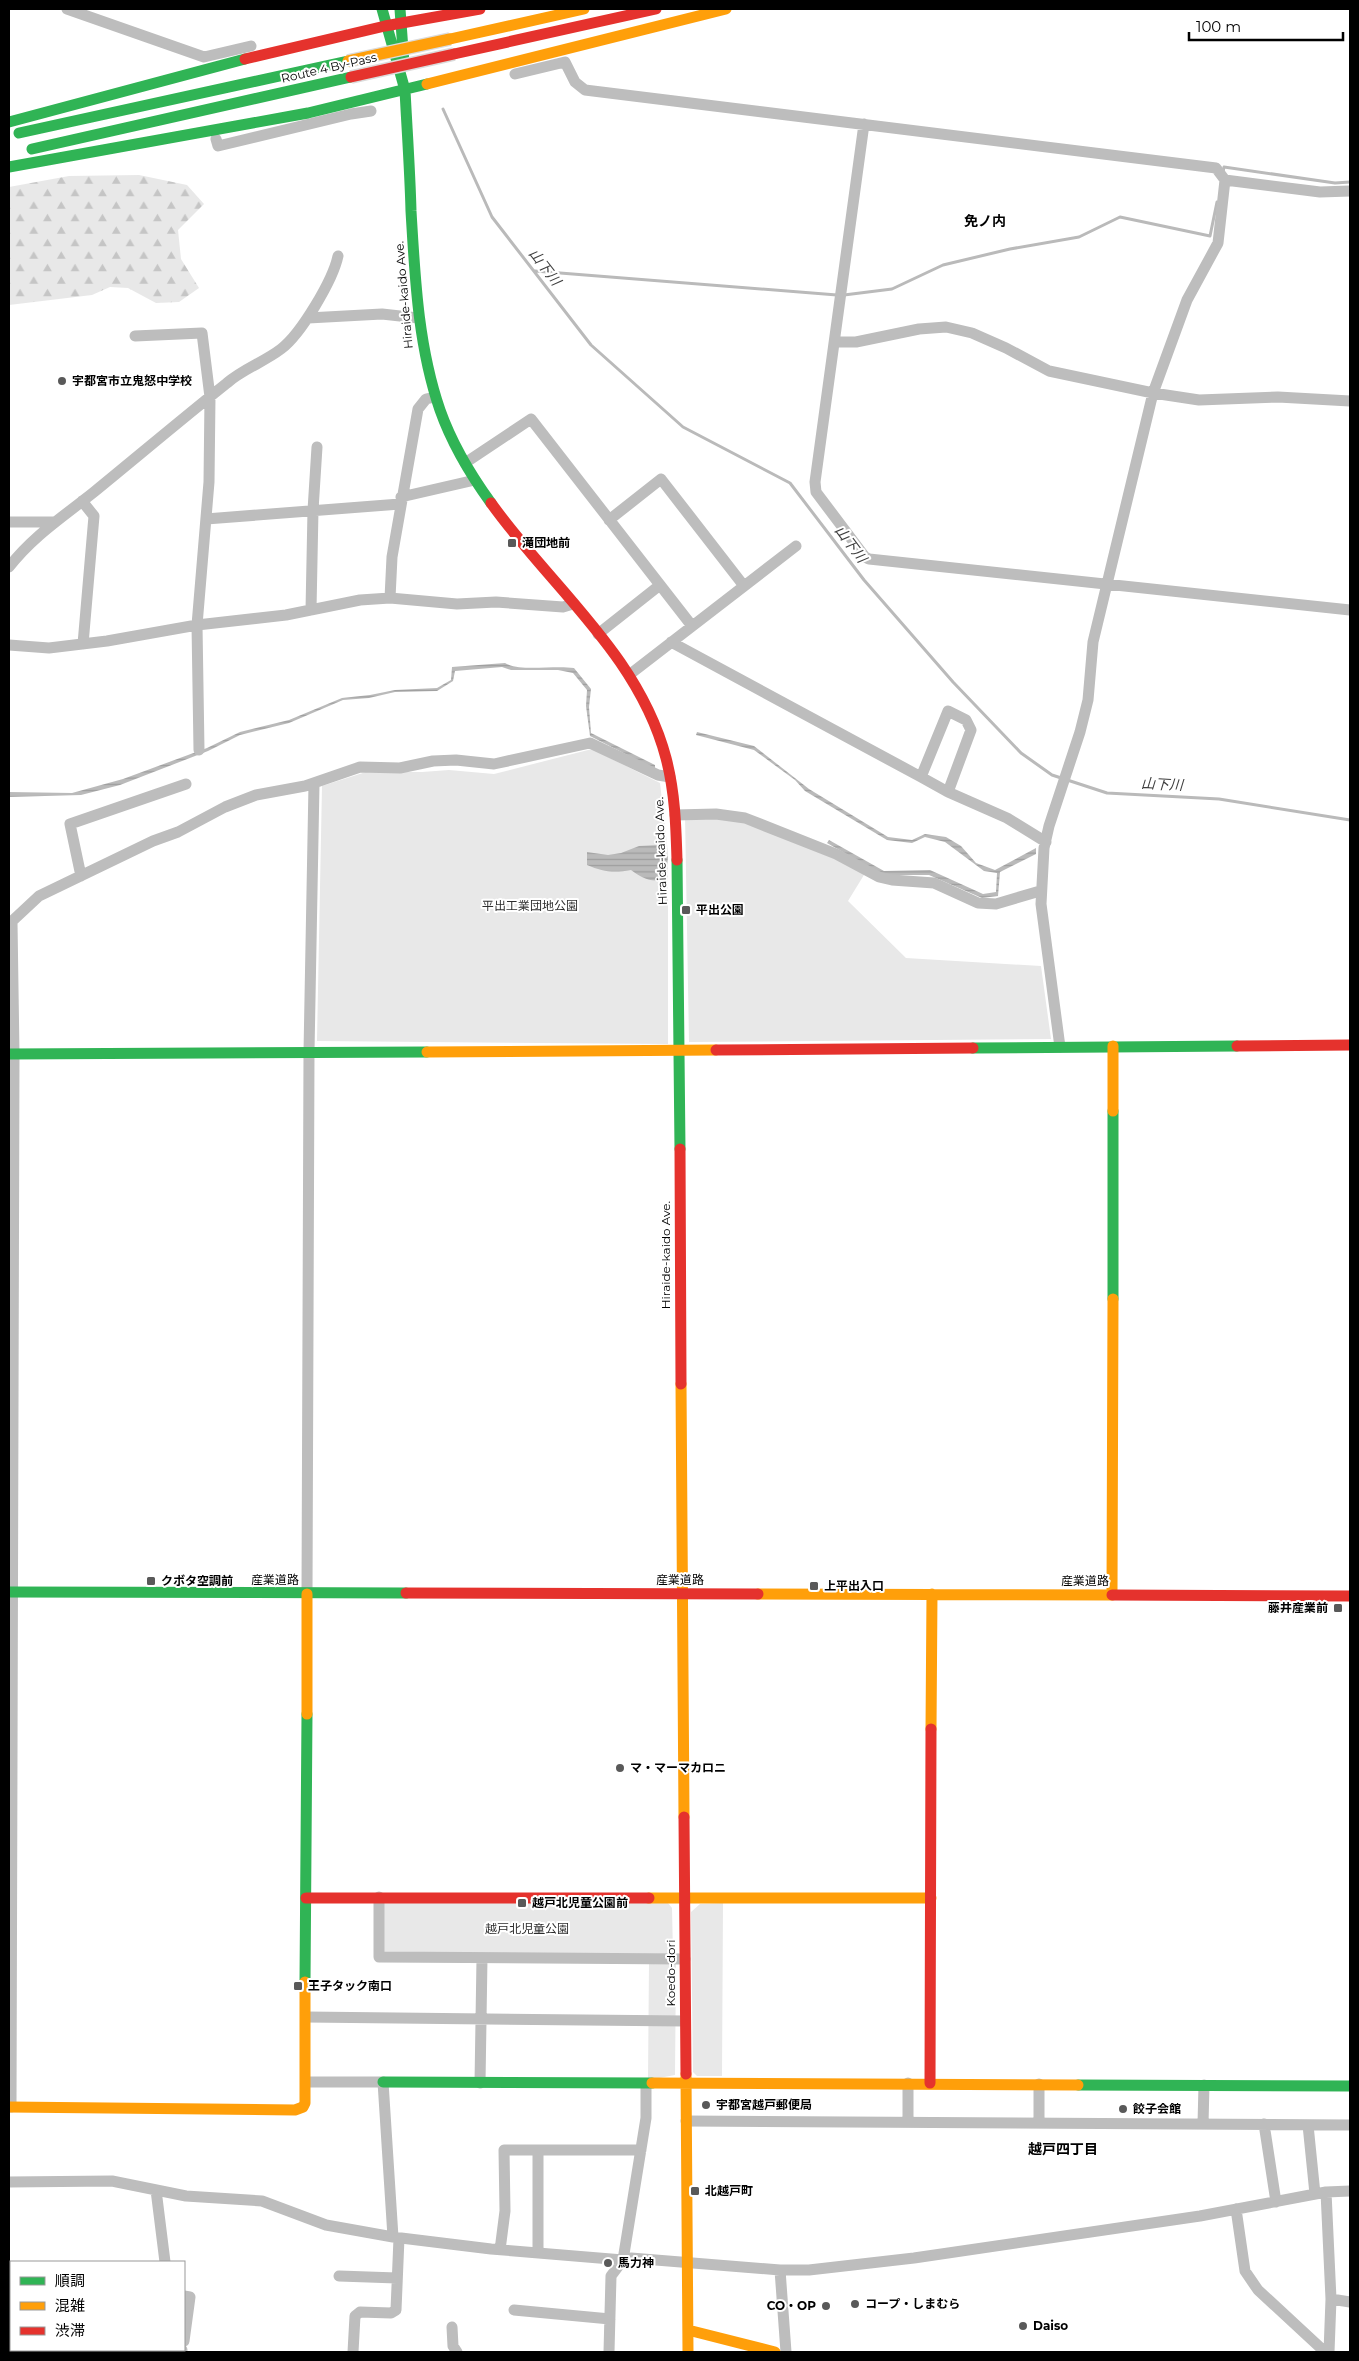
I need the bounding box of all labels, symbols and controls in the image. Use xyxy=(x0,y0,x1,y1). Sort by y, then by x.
scale bar xyxy=(1189,10,1343,42)
text: 100 m xyxy=(1196,17,1241,36)
street label: Route 4 By-Pass xyxy=(280,49,378,86)
district label: 免ノ内 xyxy=(964,212,1006,230)
street label: Hiraide-kaido Ave. xyxy=(391,240,416,350)
water label: 山下川 xyxy=(525,245,566,291)
place label: 宇都宮市立鬼怒中学校 xyxy=(72,373,192,388)
marker: 宇都宮市立鬼怒中学校 xyxy=(56,375,68,387)
water label: 山下川 xyxy=(831,522,872,568)
place label: 滝団地前 xyxy=(522,535,570,550)
marker: 滝団地前 xyxy=(506,537,518,549)
water label: 山下川 xyxy=(1141,774,1185,794)
street label: Hiraide-kaido Ave. xyxy=(651,797,670,905)
park label: 平出工業団地公園 xyxy=(482,898,578,913)
place label: 平出公園 xyxy=(696,902,744,917)
marker: 平出公園 xyxy=(680,904,692,916)
street label: Hiraide-kaido Ave. xyxy=(658,1201,673,1309)
street label: 産業道路 xyxy=(251,1572,299,1587)
street label: 産業道路 xyxy=(656,1572,704,1587)
place label: クボタ空調前 xyxy=(161,1573,233,1588)
street label: 産業道路 xyxy=(1061,1573,1109,1588)
marker: クボタ空調前 xyxy=(145,1575,157,1587)
place label: 上平出入口 xyxy=(824,1578,884,1593)
marker: 上平出入口 xyxy=(808,1580,820,1592)
place label: 藤井産業前 xyxy=(1268,1600,1328,1615)
marker: 藤井産業前 xyxy=(1332,1602,1344,1614)
place label: マ・マーマカロニ xyxy=(630,1760,726,1775)
marker: マ・マーマカロニ xyxy=(614,1762,626,1774)
place label: 越戸北児童公園前 xyxy=(532,1895,628,1910)
marker: 越戸北児童公園前 xyxy=(516,1897,528,1909)
park label: 越戸北児童公園 xyxy=(485,1921,569,1936)
street label: Koedo-dori xyxy=(663,1939,678,2007)
place label: 王子タック南口 xyxy=(308,1978,392,1993)
marker: 王子タック南口 xyxy=(292,1980,304,1992)
place label: 宇都宮越戸郵便局 xyxy=(716,2097,812,2112)
marker: 宇都宮越戸郵便局 xyxy=(700,2099,712,2111)
place label: 餃子会館 xyxy=(1132,2101,1181,2116)
marker: 餃子会館 xyxy=(1117,2103,1129,2115)
district label: 越戸四丁目 xyxy=(1028,2140,1098,2158)
place label: 北越戸町 xyxy=(705,2183,753,2198)
marker: 北越戸町 xyxy=(689,2185,701,2197)
place label: 馬力神 xyxy=(618,2255,654,2270)
marker: 馬力神 xyxy=(602,2257,614,2269)
legend xyxy=(10,2261,185,2351)
text: 順調 xyxy=(55,2271,85,2290)
text: 混雑 xyxy=(55,2296,85,2315)
place label: コープ・しまむら xyxy=(865,2296,960,2311)
place label: CO・OP xyxy=(767,2298,816,2313)
marker: コープ・しまむら xyxy=(849,2298,861,2310)
marker: CO・OP xyxy=(820,2300,832,2312)
place label: Daiso xyxy=(1033,2318,1068,2333)
marker: Daiso xyxy=(1017,2320,1029,2332)
text: 渋滞 xyxy=(55,2321,85,2340)

